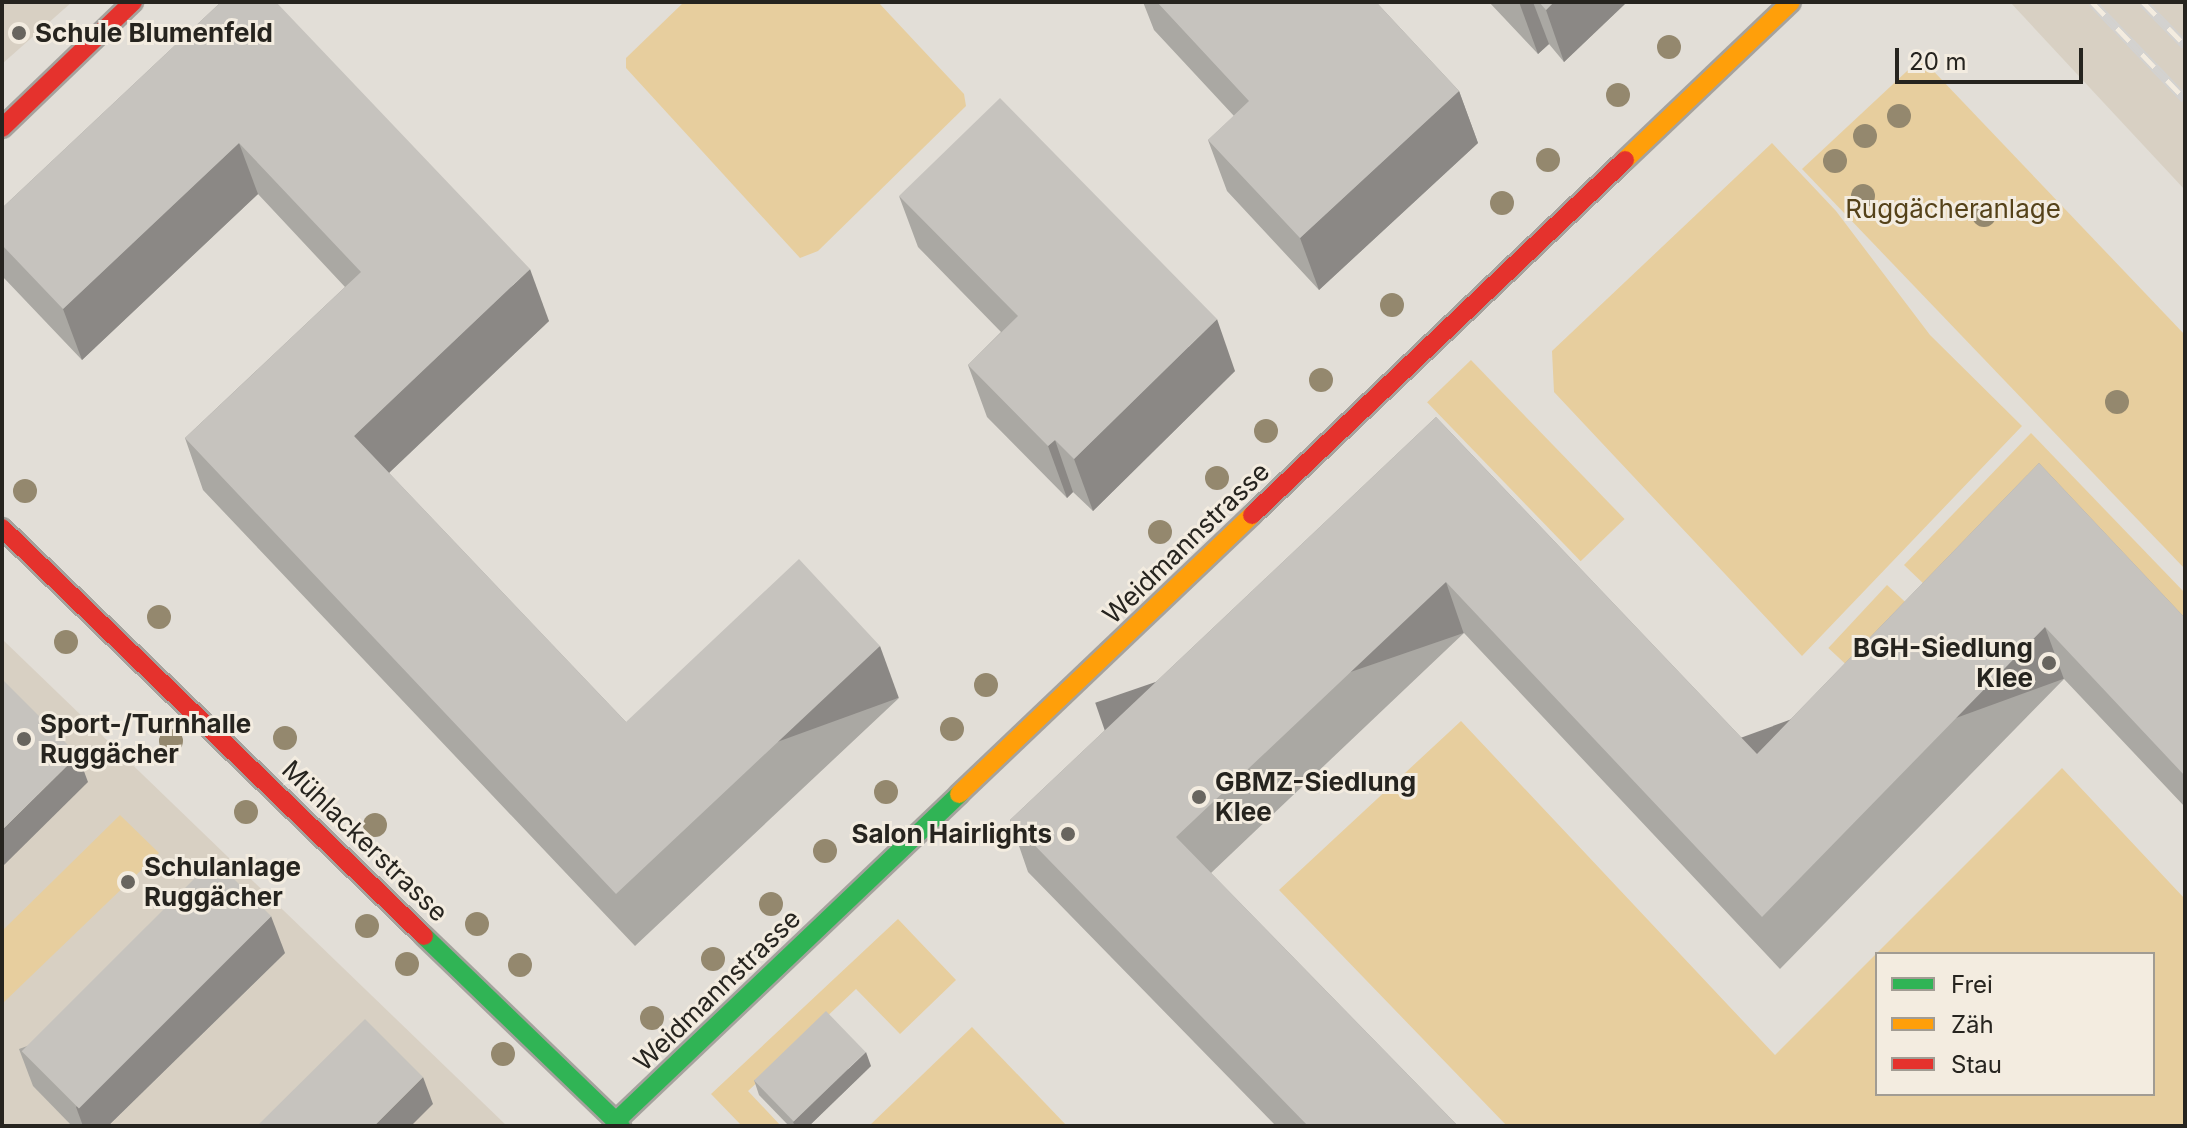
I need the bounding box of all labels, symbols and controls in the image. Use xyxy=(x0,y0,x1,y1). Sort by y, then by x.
place label: Schule Blumenfeld xyxy=(35,17,273,49)
marker: Schule Blumenfeld xyxy=(10,24,28,42)
scale bar xyxy=(1899,32,2087,82)
text: 20 m xyxy=(1909,47,1967,76)
park label: Ruggächeranlage xyxy=(1845,193,2061,225)
street label: Weidmannstrasse xyxy=(1096,456,1276,630)
place label: BGH-Siedlung Klee xyxy=(1853,632,2033,694)
marker: BGH-Siedlung Klee xyxy=(2040,654,2058,672)
place label: Sport-/Turnhalle Ruggächer xyxy=(40,708,251,770)
marker: Sport-/Turnhalle Ruggächer xyxy=(15,730,33,748)
street label: Mühlackerstrasse xyxy=(276,754,454,928)
place label: GBMZ-Siedlung Klee xyxy=(1215,766,1416,828)
marker: GBMZ-Siedlung Klee xyxy=(1190,788,1208,806)
place label: Salon Hairlights xyxy=(851,818,1052,850)
marker: Salon Hairlights xyxy=(1059,825,1077,843)
place label: Schulanlage Ruggächer xyxy=(144,851,301,912)
marker: Schulanlage Ruggächer xyxy=(119,873,137,891)
street label: Weidmannstrasse xyxy=(627,903,807,1077)
legend xyxy=(1875,952,2155,1096)
text: Frei xyxy=(1951,970,1993,999)
text: Zäh xyxy=(1951,1010,1994,1039)
text: Stau xyxy=(1951,1050,2002,1079)

